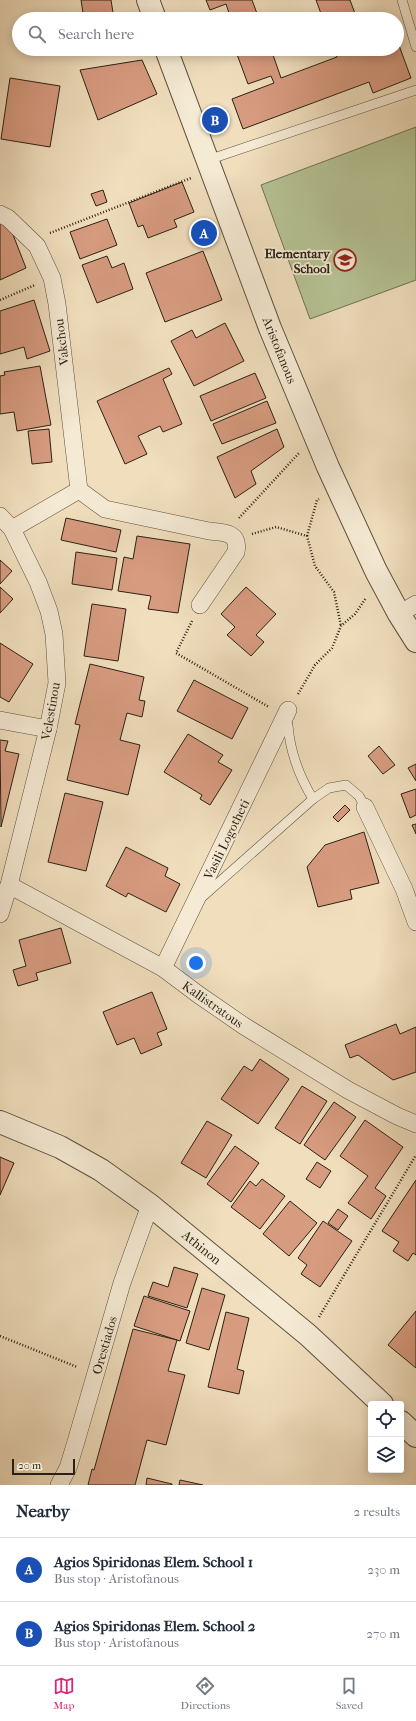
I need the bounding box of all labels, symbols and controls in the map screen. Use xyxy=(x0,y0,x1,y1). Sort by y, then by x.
search box xyxy=(12,12,404,56)
icon: search xyxy=(26,23,48,45)
text: Search here xyxy=(58,25,134,43)
pin: B xyxy=(202,105,228,135)
pin: A xyxy=(191,218,217,248)
place label: Elementary School xyxy=(264,246,331,276)
school or university icon: Elementary School xyxy=(332,247,358,273)
street label: Aristofanous xyxy=(259,314,300,386)
street label: Vakchou xyxy=(51,317,72,367)
street label: Velestinou xyxy=(38,680,63,742)
street label: Vasili Logotheti xyxy=(200,797,252,883)
your location xyxy=(186,953,206,973)
street label: Kallistratous xyxy=(179,978,246,1031)
street label: Athinon xyxy=(178,1227,224,1268)
street label: Orestiados xyxy=(89,1314,120,1376)
map controls xyxy=(368,1401,404,1473)
button: locate xyxy=(368,1401,404,1437)
button: layers xyxy=(368,1437,404,1473)
scale bar xyxy=(12,1457,75,1476)
text: 20 m xyxy=(18,1459,41,1472)
text: Nearby xyxy=(16,1501,70,1521)
text: 2 results xyxy=(354,1504,400,1519)
text: Agios Spiridonas Elem. School 1 xyxy=(54,1553,253,1571)
text: A xyxy=(25,1562,33,1577)
text: 230 m xyxy=(367,1562,400,1577)
text: Bus stop · Aristofanous xyxy=(54,1571,179,1586)
text: Agios Spiridonas Elem. School 2 xyxy=(54,1617,256,1635)
text: B xyxy=(25,1626,33,1641)
text: 270 m xyxy=(366,1626,400,1641)
text: Bus stop · Aristofanous xyxy=(54,1635,179,1650)
tab: Map xyxy=(53,1675,75,1712)
tab: Directions xyxy=(181,1675,230,1712)
tab: Saved xyxy=(336,1675,363,1712)

